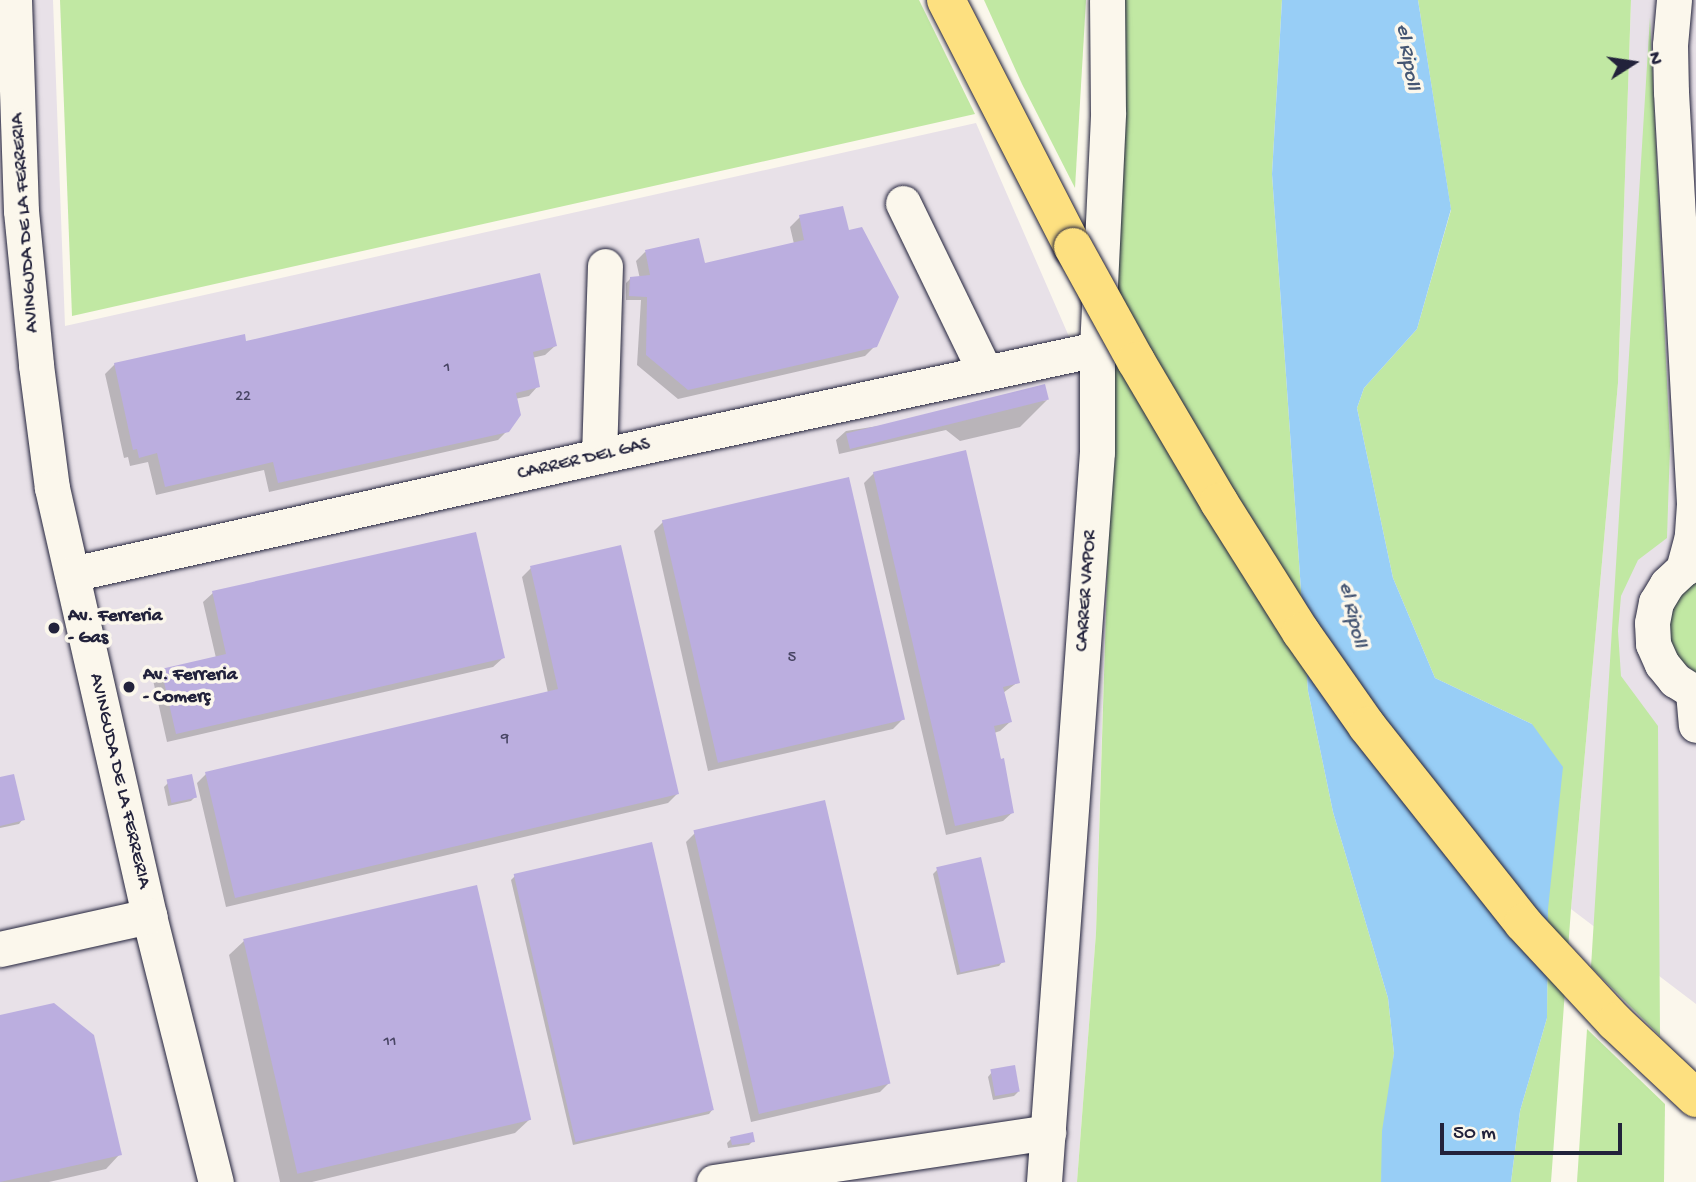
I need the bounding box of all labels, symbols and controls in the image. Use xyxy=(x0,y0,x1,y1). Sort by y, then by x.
water label: el Ripoll xyxy=(1388,22,1424,92)
north arrow xyxy=(1598,28,1668,98)
text: N xyxy=(1641,50,1667,67)
street label: AVINGUDA DE LA FERRERIA xyxy=(7,112,45,334)
house number: 1 xyxy=(444,359,450,379)
house number: 22 xyxy=(235,388,251,408)
street label: CARRER DEL GAS xyxy=(515,434,653,486)
street label: CARRER VAPOR xyxy=(1071,530,1103,652)
water label: el Ripoll xyxy=(1331,580,1371,650)
place label: Av. Ferreria - Gas xyxy=(68,606,162,650)
marker: Av. Ferreria - Gas xyxy=(46,620,62,636)
house number: 5 xyxy=(788,649,796,669)
place label: Av. Ferreria - Comerç xyxy=(143,665,237,709)
street label: AVINGUDA DE LA FERRERIA xyxy=(83,671,155,891)
marker: Av. Ferreria - Comerç xyxy=(121,679,137,695)
house number: 9 xyxy=(501,730,509,750)
house number: 11 xyxy=(384,1033,396,1053)
scale bar xyxy=(1444,1108,1626,1152)
text: 50 m xyxy=(1453,1122,1496,1147)

